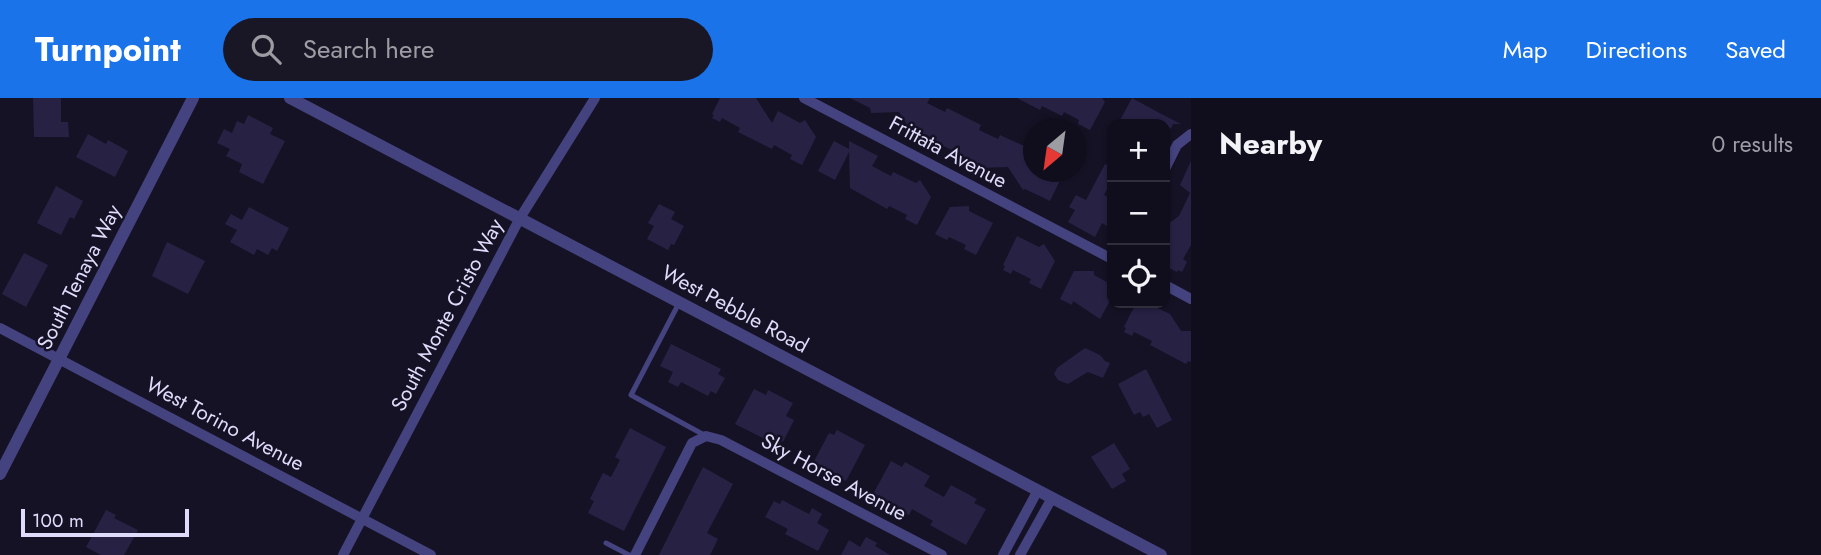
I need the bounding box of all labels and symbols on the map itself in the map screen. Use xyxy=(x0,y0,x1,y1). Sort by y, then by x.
street label: Frittata Avenue xyxy=(884,108,1012,196)
north arrow xyxy=(1023,119,1086,182)
street label: South Tenaya Way xyxy=(29,198,129,355)
street label: South Monte Cristo Way xyxy=(383,213,511,417)
street label: West Pebble Road xyxy=(656,258,814,360)
street label: West Torino Avenue xyxy=(140,370,310,479)
street label: Sky Horse Avenue xyxy=(756,426,912,528)
scale bar xyxy=(21,506,189,538)

